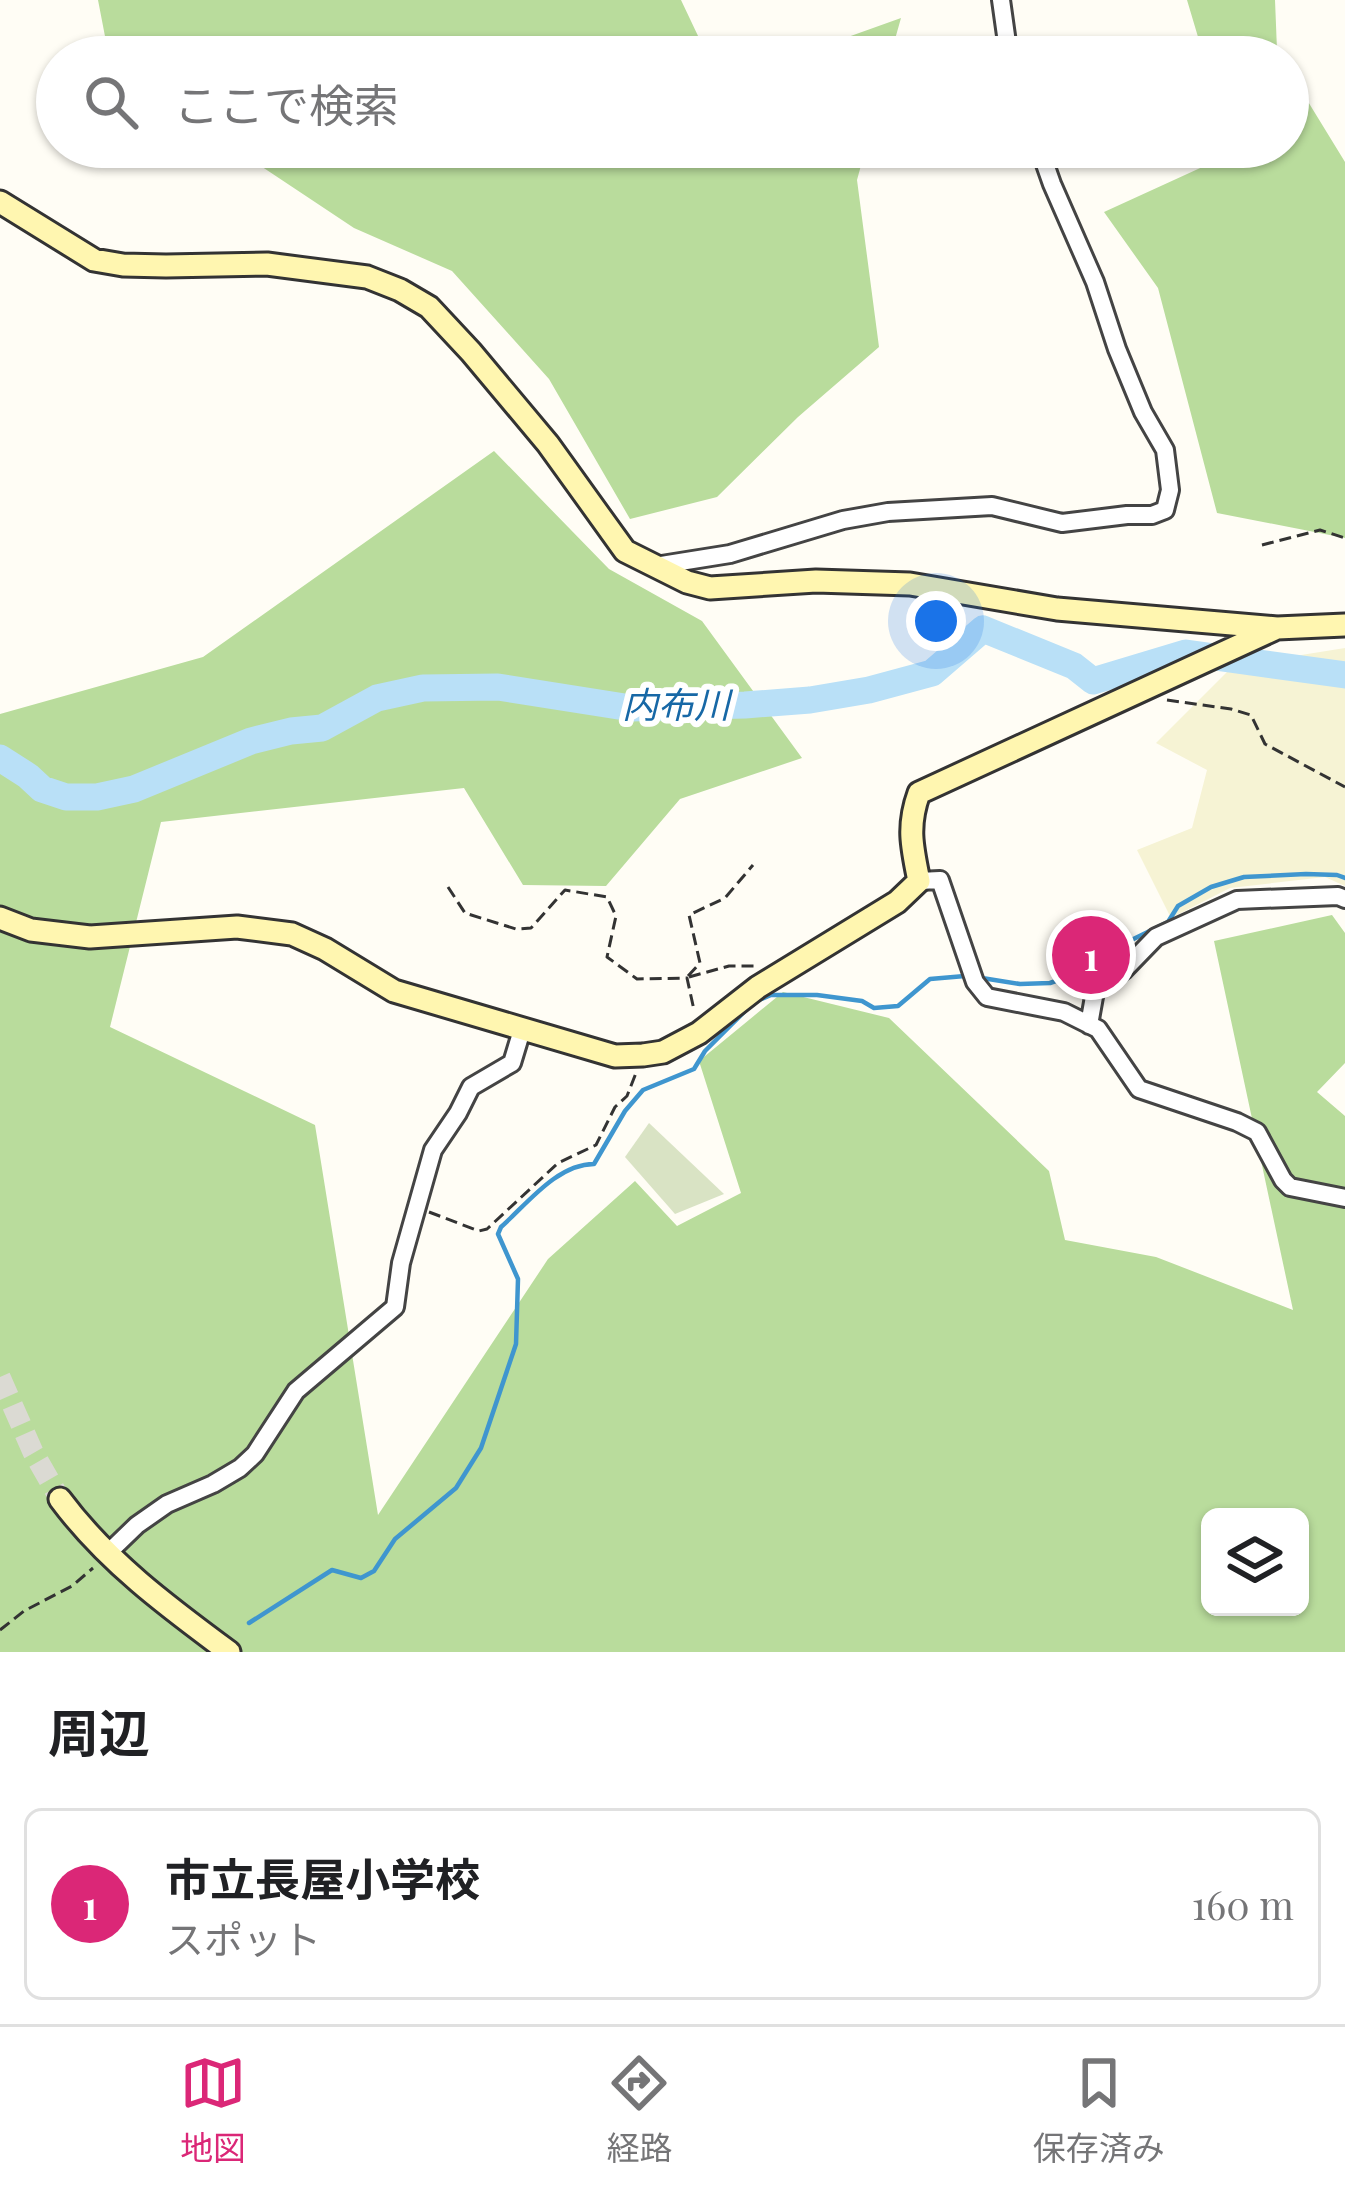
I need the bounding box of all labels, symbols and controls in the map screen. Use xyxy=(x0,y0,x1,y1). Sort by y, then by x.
search box xyxy=(36,36,1309,168)
icon: search xyxy=(78,69,144,135)
text: ここで検索 xyxy=(174,73,399,133)
your location xyxy=(906,591,966,651)
water label: 内布川 xyxy=(622,679,734,727)
pin: 1 xyxy=(1052,910,1130,1000)
map controls xyxy=(1201,1508,1309,1616)
button: layers xyxy=(1201,1508,1309,1616)
text: 周辺 xyxy=(48,1697,150,1765)
text: 市立長屋小学校 xyxy=(165,1847,480,1907)
text: 1 xyxy=(83,1878,97,1930)
text: 160 m xyxy=(1192,1878,1294,1930)
text: スポット xyxy=(165,1912,321,1964)
tab: 地図 xyxy=(180,2050,246,2170)
tab: 経路 xyxy=(606,2050,672,2170)
tab: 保存済み xyxy=(1033,2050,1165,2170)

